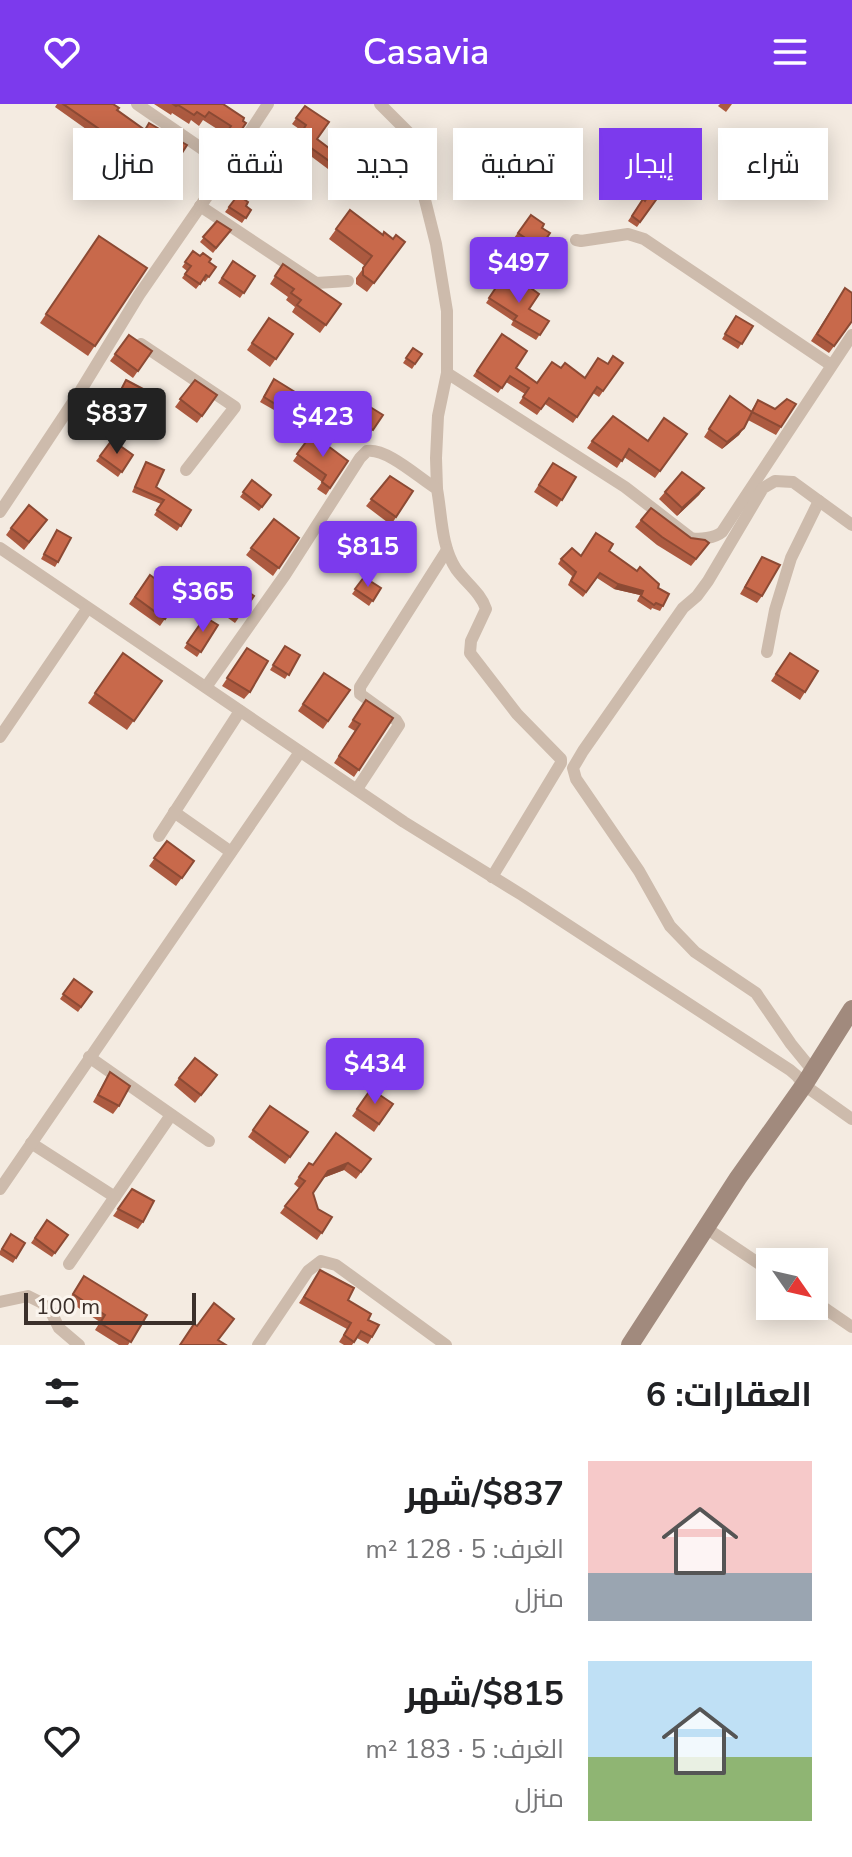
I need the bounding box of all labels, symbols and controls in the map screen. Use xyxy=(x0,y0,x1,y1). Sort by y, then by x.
text: Casavia xyxy=(363,28,489,77)
icon: heart xyxy=(40,30,84,74)
icon: menu xyxy=(768,30,812,74)
chip: منزل xyxy=(73,128,183,200)
chip: شقة xyxy=(199,128,312,200)
chip: جديد xyxy=(328,128,437,200)
chip: تصفية xyxy=(453,128,583,200)
chip: إيجار xyxy=(599,128,702,200)
chip: شراء xyxy=(718,128,828,200)
pin: $497 xyxy=(472,237,566,305)
text: $497 xyxy=(488,245,550,280)
pin: $837 xyxy=(70,388,164,456)
pin: $423 xyxy=(276,391,370,459)
text: $837 xyxy=(86,396,148,431)
text: $423 xyxy=(292,399,354,434)
pin: $815 xyxy=(321,521,415,589)
text: $815 xyxy=(337,529,399,564)
pin: $365 xyxy=(156,566,250,634)
text: $365 xyxy=(172,574,234,609)
pin: $434 xyxy=(328,1038,422,1106)
text: $434 xyxy=(344,1046,406,1081)
north arrow xyxy=(756,1248,828,1320)
map controls xyxy=(756,1248,828,1320)
scale bar xyxy=(24,1289,196,1325)
text: 100 m xyxy=(36,1292,100,1322)
icon: filters xyxy=(40,1371,84,1415)
text: العقارات: 6 xyxy=(646,1372,812,1418)
text: $837/شهر xyxy=(405,1471,564,1517)
icon: home xyxy=(652,1493,748,1589)
icon: heart xyxy=(40,1519,84,1563)
text: الغرف: 5 · 128 m² xyxy=(366,1532,564,1567)
text: منزل xyxy=(515,1581,564,1616)
text: $815/شهر xyxy=(405,1671,564,1717)
icon: home xyxy=(652,1693,748,1789)
icon: heart xyxy=(40,1719,84,1763)
text: الغرف: 5 · 183 m² xyxy=(366,1732,564,1767)
text: منزل xyxy=(515,1781,564,1816)

